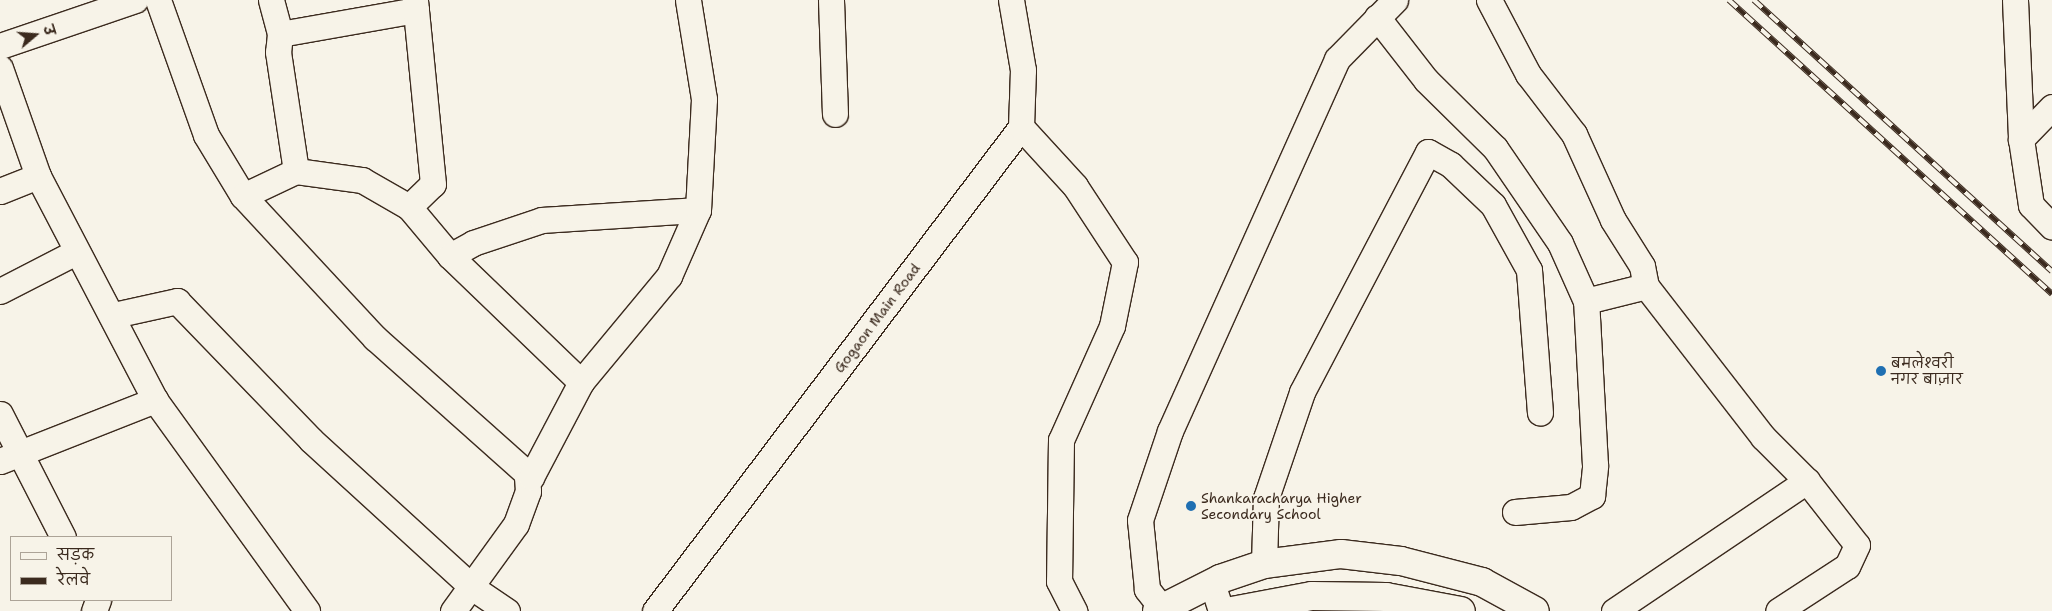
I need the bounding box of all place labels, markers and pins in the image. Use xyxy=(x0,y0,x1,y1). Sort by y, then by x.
place label: बमलेश्वरी नगर बाज़ार xyxy=(1891,355,1963,388)
marker: बमलेश्वरी नगर बाज़ार xyxy=(1875,365,1887,377)
place label: Shankaracharya Higher Secondary School xyxy=(1201,490,1362,522)
marker: Shankaracharya Higher Secondary School xyxy=(1185,500,1197,512)

